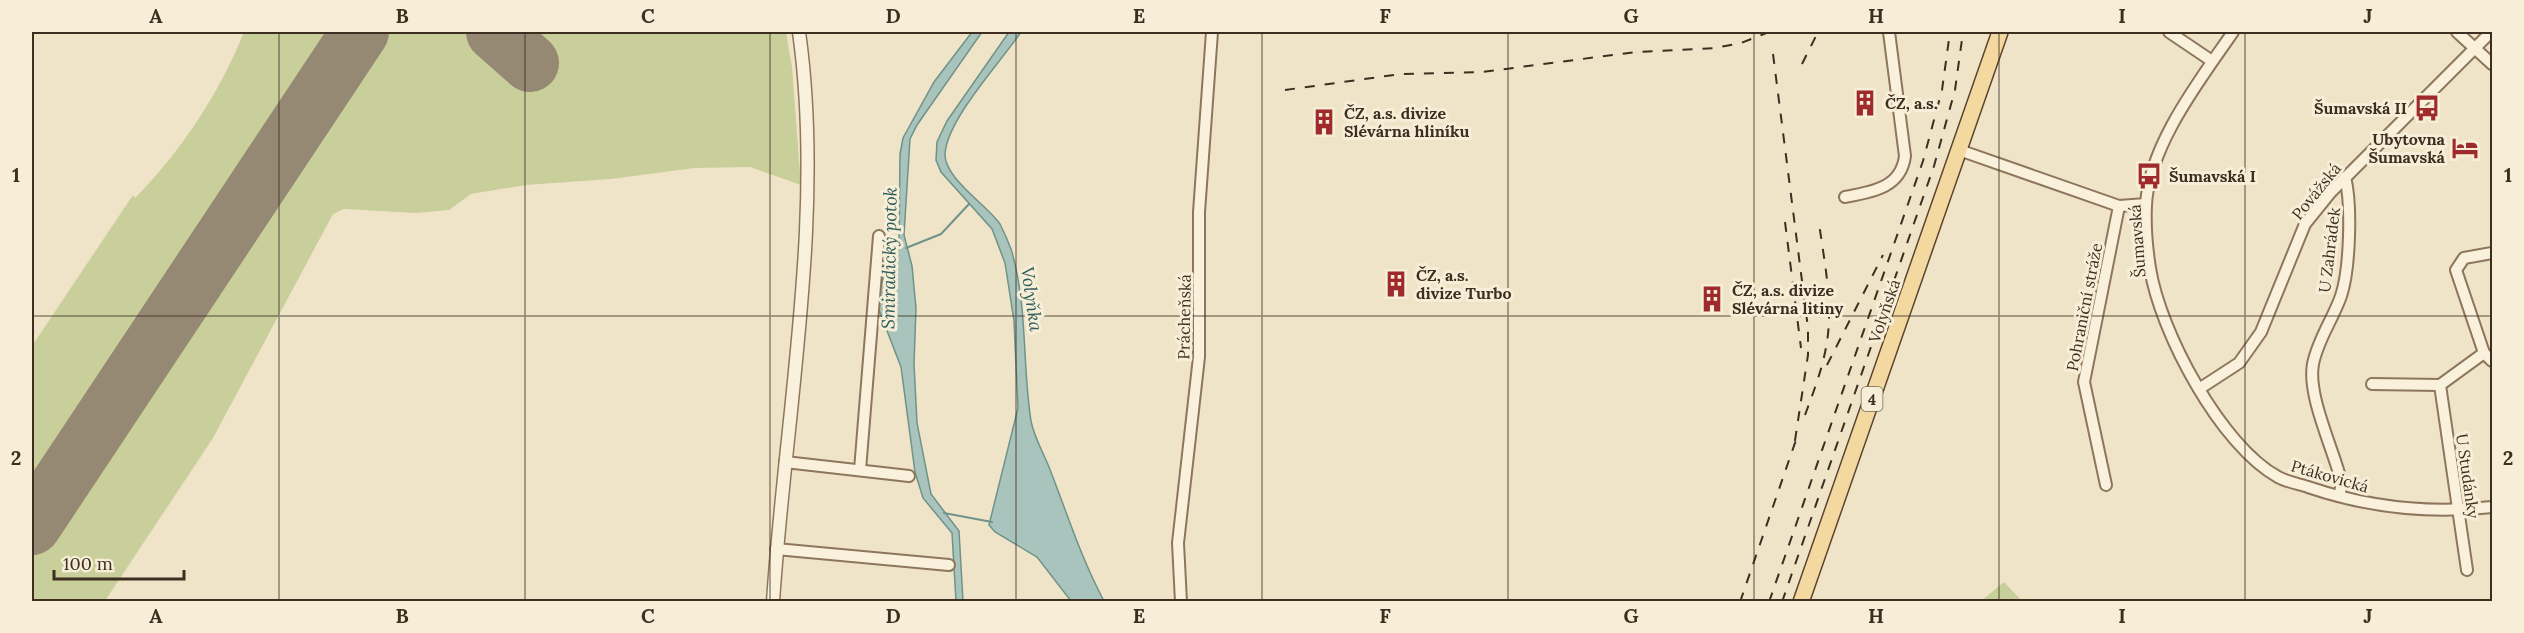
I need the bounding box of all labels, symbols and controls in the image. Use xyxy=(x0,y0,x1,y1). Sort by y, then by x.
text: A xyxy=(149,3,163,28)
text: B xyxy=(395,3,409,28)
text: C xyxy=(641,3,655,28)
text: D xyxy=(885,3,901,28)
text: E xyxy=(1133,3,1145,28)
text: F xyxy=(1379,3,1391,28)
text: G xyxy=(1623,3,1639,28)
text: H xyxy=(1868,3,1884,28)
text: I xyxy=(2118,3,2126,28)
text: J xyxy=(2363,3,2373,28)
building icon: ČZ, a.s. xyxy=(1850,88,1880,118)
place label: ČZ, a.s. xyxy=(1885,93,1938,113)
bus stop icon: Šumavská II xyxy=(2412,93,2442,123)
place label: Šumavská II xyxy=(2314,98,2407,118)
place label: ČZ, a.s. divize Slévárna hliníku xyxy=(1344,103,1470,141)
building icon: ČZ, a.s. divize Slévárna hliníku xyxy=(1309,107,1339,137)
place label: Ubytovna Šumavská xyxy=(2369,129,2446,167)
hotel icon: Ubytovna Šumavská xyxy=(2450,133,2480,163)
street label: Povážská xyxy=(2287,159,2345,223)
bus stop icon: Šumavská I xyxy=(2134,161,2164,191)
text: 1 xyxy=(12,162,20,187)
text: 1 xyxy=(2504,162,2512,187)
place label: Šumavská I xyxy=(2169,166,2256,186)
water label: Smiradický potok xyxy=(876,187,902,329)
street label: Šumavská xyxy=(2124,204,2150,278)
street label: U Zahrádek xyxy=(2314,206,2344,294)
street label: Pohraniční stráže xyxy=(2062,241,2106,373)
water label: Volyňka xyxy=(1016,265,1048,333)
place label: ČZ, a.s. divize Turbo xyxy=(1416,265,1512,303)
building icon: ČZ, a.s. divize Turbo xyxy=(1381,269,1411,299)
street label: Prácheňská xyxy=(1173,274,1195,360)
street label: Volyňská xyxy=(1863,277,1904,346)
place label: ČZ, a.s. divize Slévárna litiny xyxy=(1732,280,1843,318)
building icon: ČZ, a.s. divize Slévárna litiny xyxy=(1697,284,1727,314)
road number: 4 xyxy=(1862,387,1882,411)
street label: U Studánky xyxy=(2452,432,2484,520)
text: 2 xyxy=(11,445,21,470)
text: 2 xyxy=(2503,445,2513,470)
street label: Ptákovická xyxy=(2289,455,2371,497)
scale bar xyxy=(54,543,184,581)
text: 100 m xyxy=(63,552,113,575)
text: A xyxy=(149,603,163,628)
text: B xyxy=(395,603,409,628)
text: C xyxy=(641,603,655,628)
text: D xyxy=(885,603,901,628)
text: E xyxy=(1133,603,1145,628)
text: F xyxy=(1379,603,1391,628)
text: G xyxy=(1623,603,1639,628)
text: H xyxy=(1868,603,1884,628)
text: I xyxy=(2118,603,2126,628)
text: J xyxy=(2363,603,2373,628)

